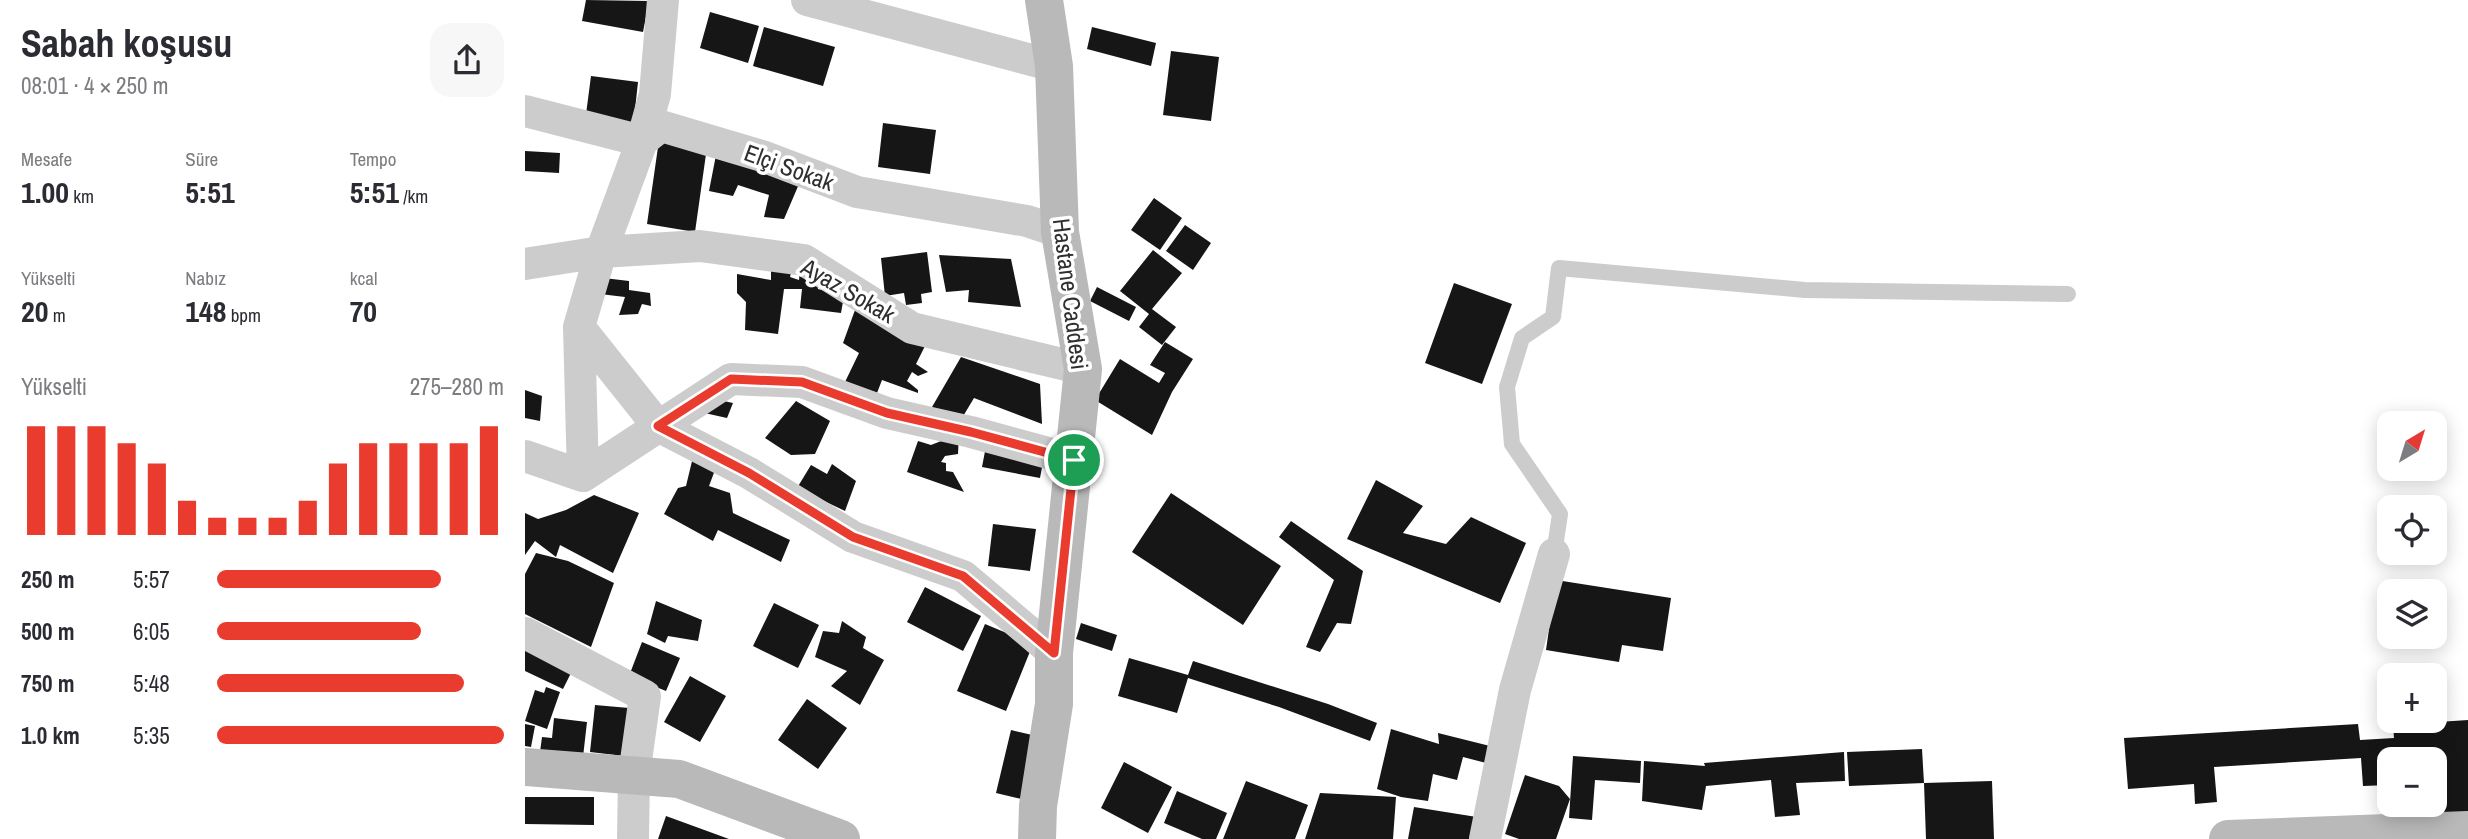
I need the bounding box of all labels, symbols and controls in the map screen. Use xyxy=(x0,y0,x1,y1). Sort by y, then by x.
text: Sabah koşusu xyxy=(21,18,232,69)
button: share xyxy=(430,23,504,97)
text: 08:01 · 4 × 250 m xyxy=(21,70,168,101)
street label: Elçi Sokak xyxy=(740,136,839,198)
text: Mesafe xyxy=(21,146,72,172)
text: Süre xyxy=(185,146,218,172)
text: Tempo xyxy=(350,146,396,172)
text: 1.00 xyxy=(21,172,69,212)
text: 5:51 xyxy=(185,172,235,212)
text: 5:51 xyxy=(350,172,399,212)
text: km xyxy=(69,183,94,209)
text: /km xyxy=(399,183,428,209)
street label: Hastane Caddesi xyxy=(1046,216,1096,371)
street label: Ayaz Sokak xyxy=(795,250,901,330)
text: Yükselti xyxy=(21,265,76,291)
text: Nabız xyxy=(185,265,226,291)
text: kcal xyxy=(350,265,377,291)
text: 20 xyxy=(21,291,48,331)
text: 148 xyxy=(185,291,226,331)
text: 70 xyxy=(350,291,377,331)
text: m xyxy=(48,302,66,328)
text: bpm xyxy=(226,302,261,328)
text: Yükselti xyxy=(21,371,87,402)
text: 275–280 m xyxy=(410,371,504,402)
north arrow xyxy=(2377,411,2447,481)
map controls xyxy=(2377,411,2447,817)
pin xyxy=(1044,430,1104,490)
icon: arrive xyxy=(1055,441,1093,479)
button: locate xyxy=(2377,495,2447,565)
text: 250 m xyxy=(21,564,74,595)
text: 5:57 xyxy=(133,564,170,595)
button: layers xyxy=(2377,579,2447,649)
text: 500 m xyxy=(21,616,74,647)
text: 6:05 xyxy=(133,616,170,647)
button: + xyxy=(2377,663,2447,733)
text: 750 m xyxy=(21,668,74,699)
text: 5:48 xyxy=(133,668,170,699)
text: 1.0 km xyxy=(21,720,80,751)
text: 5:35 xyxy=(133,720,170,751)
button: − xyxy=(2377,747,2447,817)

